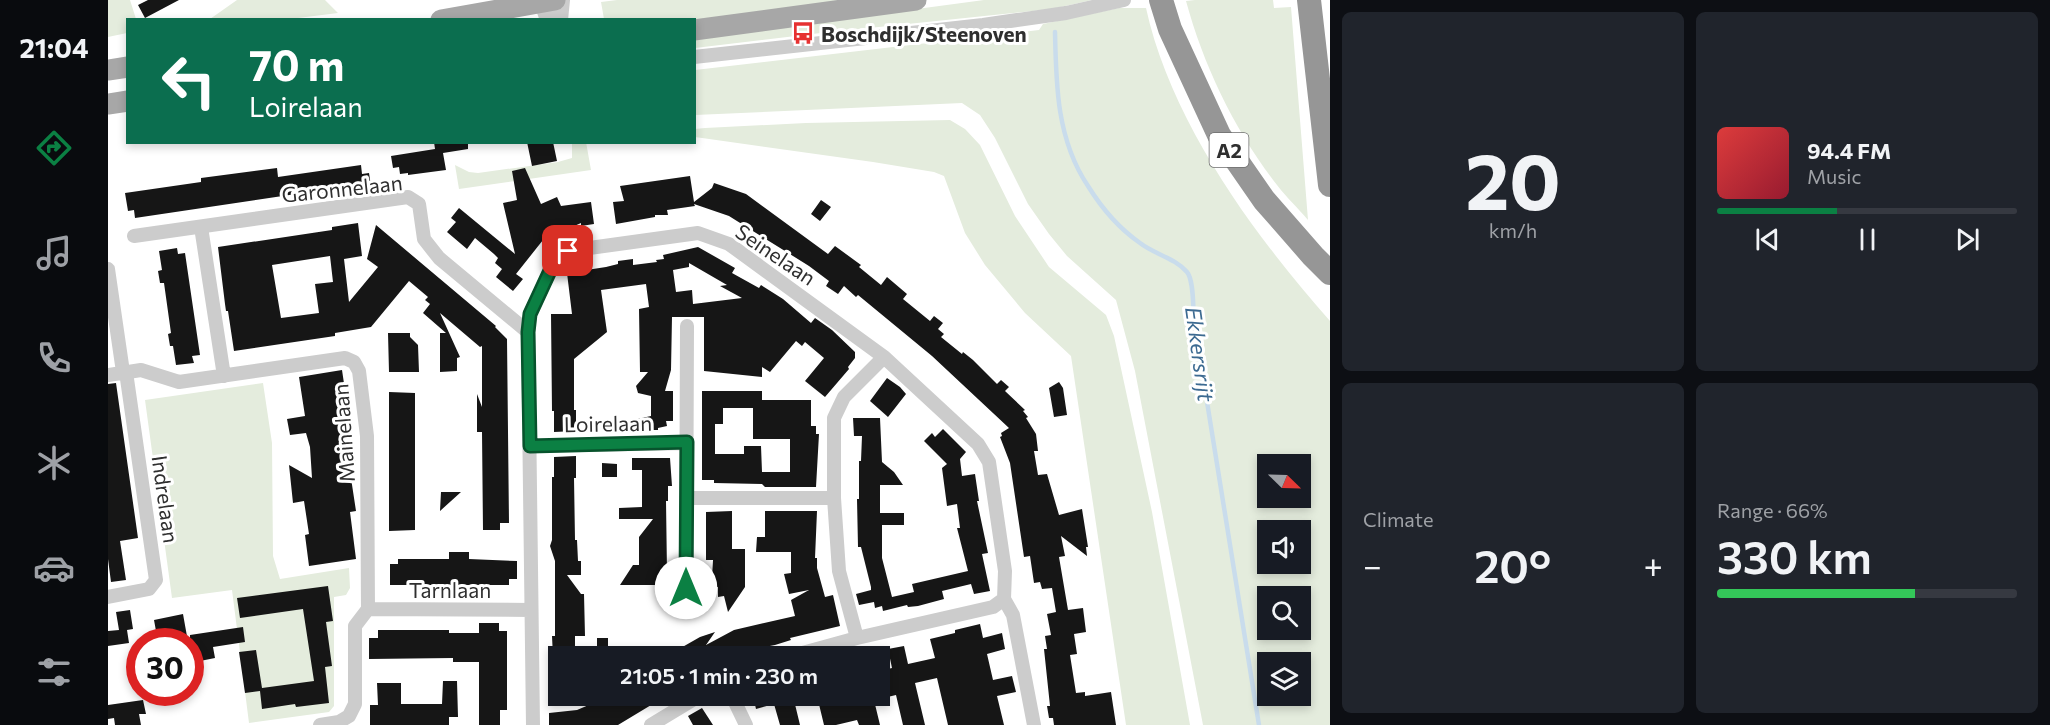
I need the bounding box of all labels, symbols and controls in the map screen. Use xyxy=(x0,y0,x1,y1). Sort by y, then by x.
bus stop icon: Boschdijk/Steenoven xyxy=(790,20,816,46)
place label: Boschdijk/Steenoven xyxy=(821,21,1027,46)
text: 21:04 xyxy=(19,31,89,64)
text: 70 m xyxy=(249,38,344,90)
icon: left xyxy=(150,42,228,120)
text: Loirelaan xyxy=(249,90,363,123)
icon: directions xyxy=(33,127,75,169)
text: 20 xyxy=(1465,131,1561,226)
road number: A2 xyxy=(1210,133,1248,167)
text: 94.4 FM xyxy=(1807,137,1891,164)
text: Music xyxy=(1807,164,1861,188)
street label: Garonnelaan xyxy=(280,169,404,207)
street label: Seinelaan xyxy=(731,218,821,290)
text: km/h xyxy=(1489,218,1537,242)
icon: previous xyxy=(1751,223,1784,256)
icon: pause xyxy=(1851,223,1884,256)
icon: next xyxy=(1951,223,1984,256)
pin xyxy=(542,225,593,276)
icon: music xyxy=(33,232,75,274)
icon: arrive xyxy=(551,234,584,267)
water label: Ekkersrijt xyxy=(1180,305,1220,404)
icon: phone xyxy=(33,337,75,379)
street label: Mainelaan xyxy=(327,383,359,483)
street label: Loirelaan xyxy=(564,410,652,436)
icon: climate xyxy=(33,442,75,484)
street label: Indrelaan xyxy=(147,453,185,545)
north arrow xyxy=(1257,454,1311,508)
map controls xyxy=(1257,454,1311,706)
text: Range · 66% xyxy=(1717,498,1828,522)
text: Climate xyxy=(1363,507,1433,531)
button: sound xyxy=(1257,520,1311,574)
text: 330 km xyxy=(1717,528,1872,583)
text: 20° xyxy=(1474,537,1551,592)
text: − xyxy=(1363,544,1382,585)
text: + xyxy=(1644,544,1663,585)
icon: car xyxy=(33,547,75,589)
position arrow xyxy=(654,556,718,620)
street label: Tarnlaan xyxy=(409,577,491,602)
button: search xyxy=(1257,586,1311,640)
speed limit sign: 30 xyxy=(126,628,204,706)
icon: filters xyxy=(33,651,75,693)
button: layers xyxy=(1257,652,1311,706)
text: 21:05 · 1 min · 230 m xyxy=(620,662,818,689)

